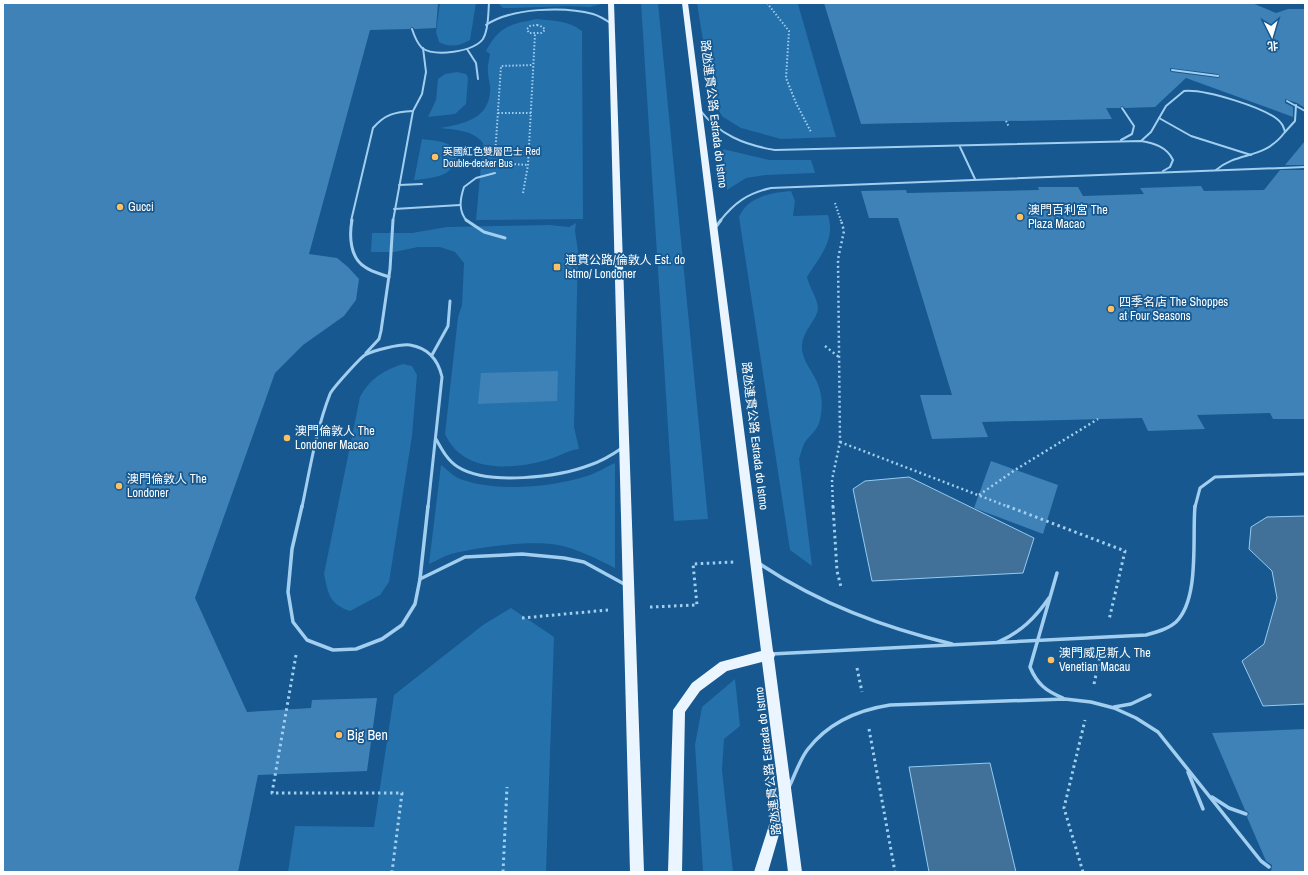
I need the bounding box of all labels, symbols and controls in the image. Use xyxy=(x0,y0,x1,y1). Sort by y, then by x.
north arrow xyxy=(1252,16,1292,56)
street label: 路氹連貫公路 Estrada do Istmo xyxy=(697,39,731,189)
text: 北 xyxy=(1267,39,1279,53)
place label: 英國紅色雙層巴士 Red Double-decker Bus xyxy=(443,145,540,170)
marker: 英國紅色雙層巴士 Red Double-decker Bus xyxy=(430,152,440,162)
place label: Gucci xyxy=(128,199,154,215)
marker: Gucci xyxy=(115,202,125,212)
place label: 澳門百利宮 The Plaza Macao xyxy=(1028,202,1108,232)
marker: 澳門百利宮 The Plaza Macao xyxy=(1015,212,1025,222)
place label: 連貫公路/倫敦人 Est. do Istmo/ Londoner xyxy=(565,252,685,282)
marker: 連貫公路/倫敦人 Est. do Istmo/ Londoner xyxy=(552,262,562,272)
place label: 四季名店 The Shoppes at Four Seasons xyxy=(1119,294,1228,324)
marker: 四季名店 The Shoppes at Four Seasons xyxy=(1106,304,1116,314)
street label: 路氹連貫公路 Estrada do Istmo xyxy=(738,361,772,511)
place label: 澳門倫敦人 The Londoner Macao xyxy=(295,423,375,453)
marker: 澳門倫敦人 The Londoner Macao xyxy=(282,433,292,443)
place label: 澳門倫敦人 The Londoner xyxy=(127,471,207,501)
marker: 澳門倫敦人 The Londoner xyxy=(114,481,124,491)
place label: 澳門威尼斯人 The Venetian Macau xyxy=(1059,645,1151,675)
marker: 澳門威尼斯人 The Venetian Macau xyxy=(1046,655,1056,665)
street label: 路氹連貫公路 Estrada do Istmo xyxy=(751,686,785,836)
place label: Big Ben xyxy=(347,726,388,744)
marker: Big Ben xyxy=(334,730,344,740)

